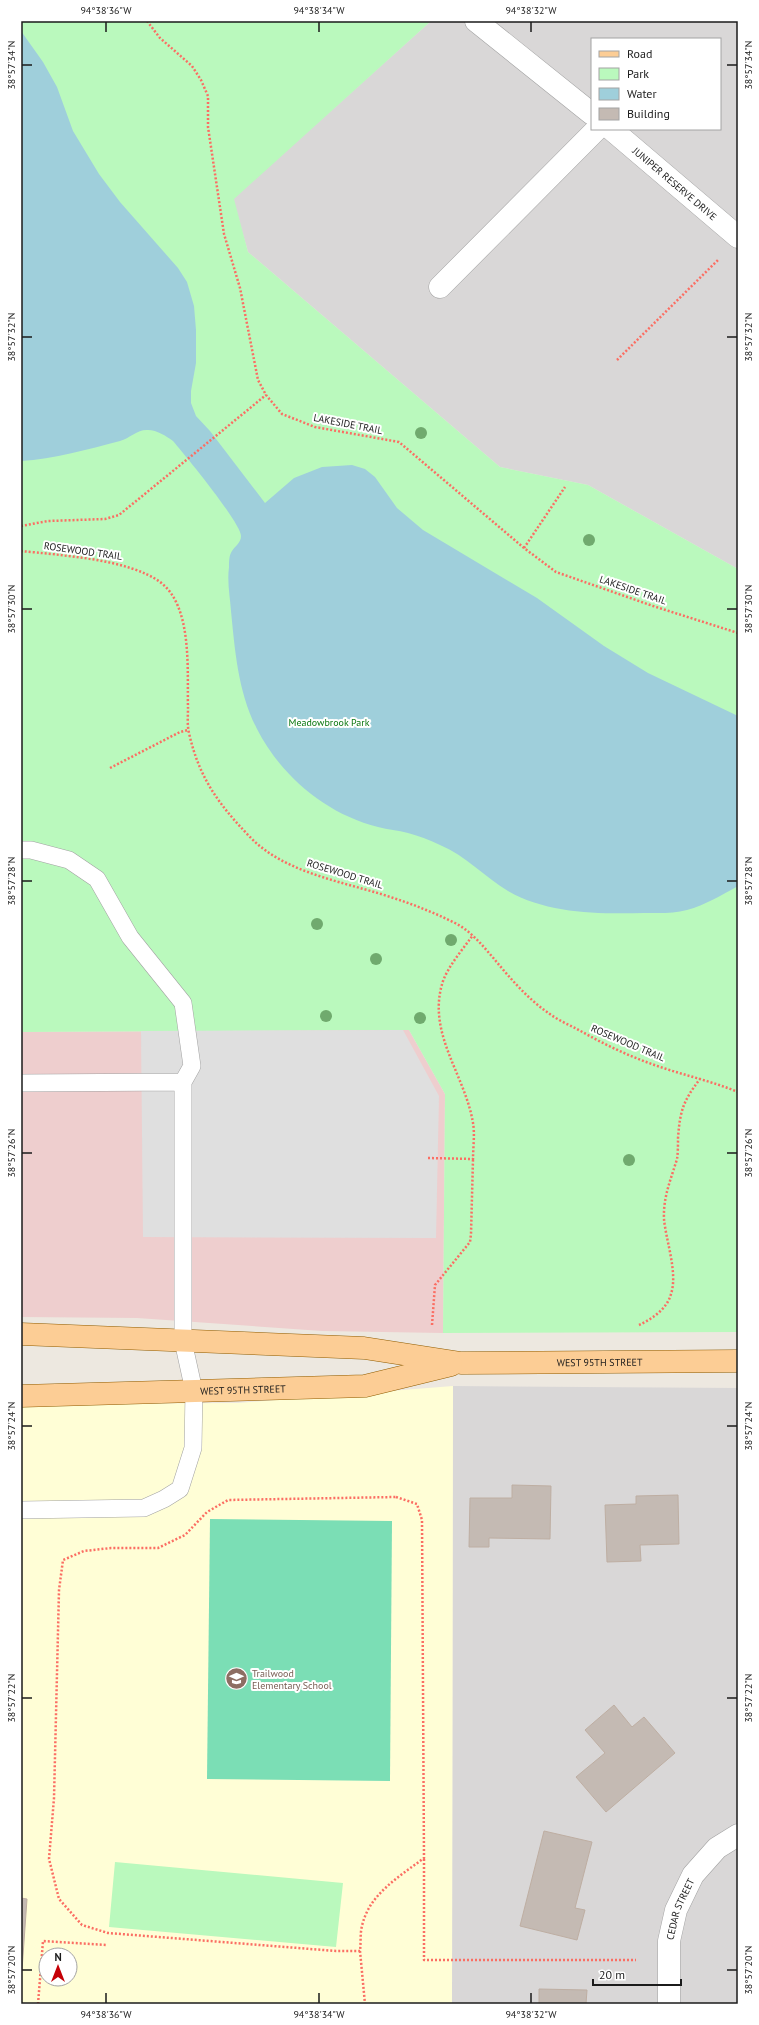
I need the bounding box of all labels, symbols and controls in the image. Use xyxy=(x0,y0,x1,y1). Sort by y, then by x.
text: 94°38'36"W xyxy=(80,4,132,17)
text: 94°38'34"W xyxy=(293,4,345,17)
text: 94°38'32"W xyxy=(505,4,557,17)
legend xyxy=(591,38,721,130)
text: 38°57'34"N xyxy=(5,40,18,90)
text: 38°57'34"N xyxy=(742,40,755,90)
text: Road xyxy=(627,46,652,61)
text: Park xyxy=(627,66,649,81)
text: Water xyxy=(627,86,657,101)
text: Building xyxy=(627,106,670,121)
street label: JUNIPER RESERVE DRIVE xyxy=(629,143,720,223)
text: 38°57'32"N xyxy=(5,312,18,362)
text: 38°57'32"N xyxy=(742,312,755,362)
street label: LAKESIDE TRAIL xyxy=(312,411,384,437)
street label: ROSEWOOD TRAIL xyxy=(43,539,123,563)
street label: LAKESIDE TRAIL xyxy=(598,572,668,608)
text: 38°57'30"N xyxy=(5,584,18,634)
text: 38°57'30"N xyxy=(742,584,755,634)
park label: Meadowbrook Park xyxy=(289,716,370,729)
text: 38°57'28"N xyxy=(5,856,18,906)
street label: ROSEWOOD TRAIL xyxy=(305,856,385,892)
text: 38°57'28"N xyxy=(742,856,755,906)
street label: ROSEWOOD TRAIL xyxy=(589,1022,667,1064)
text: 38°57'26"N xyxy=(5,1128,18,1178)
text: 38°57'26"N xyxy=(742,1128,755,1178)
street label: WEST 95TH STREET xyxy=(557,1355,643,1369)
street label: WEST 95TH STREET xyxy=(200,1382,286,1397)
text: 38°57'24"N xyxy=(5,1401,18,1451)
text: 38°57'24"N xyxy=(742,1401,755,1451)
school or university icon: Trailwood Elementary School xyxy=(224,1666,250,1692)
place label: Trailwood Elementary School xyxy=(252,1667,332,1692)
text: 38°57'22"N xyxy=(5,1673,18,1723)
text: 38°57'22"N xyxy=(742,1673,755,1723)
street label: CEDAR STREET xyxy=(663,1876,697,1941)
text: 38°57'20"N xyxy=(5,1945,18,1995)
text: 38°57'20"N xyxy=(742,1945,755,1995)
north arrow xyxy=(38,1947,78,1987)
text: N xyxy=(54,1950,62,1964)
scale bar xyxy=(593,1961,681,1987)
text: 20 m xyxy=(599,1967,625,1982)
text: 94°38'36"W xyxy=(80,2008,132,2021)
text: 94°38'34"W xyxy=(293,2008,345,2021)
text: 94°38'32"W xyxy=(505,2008,557,2021)

